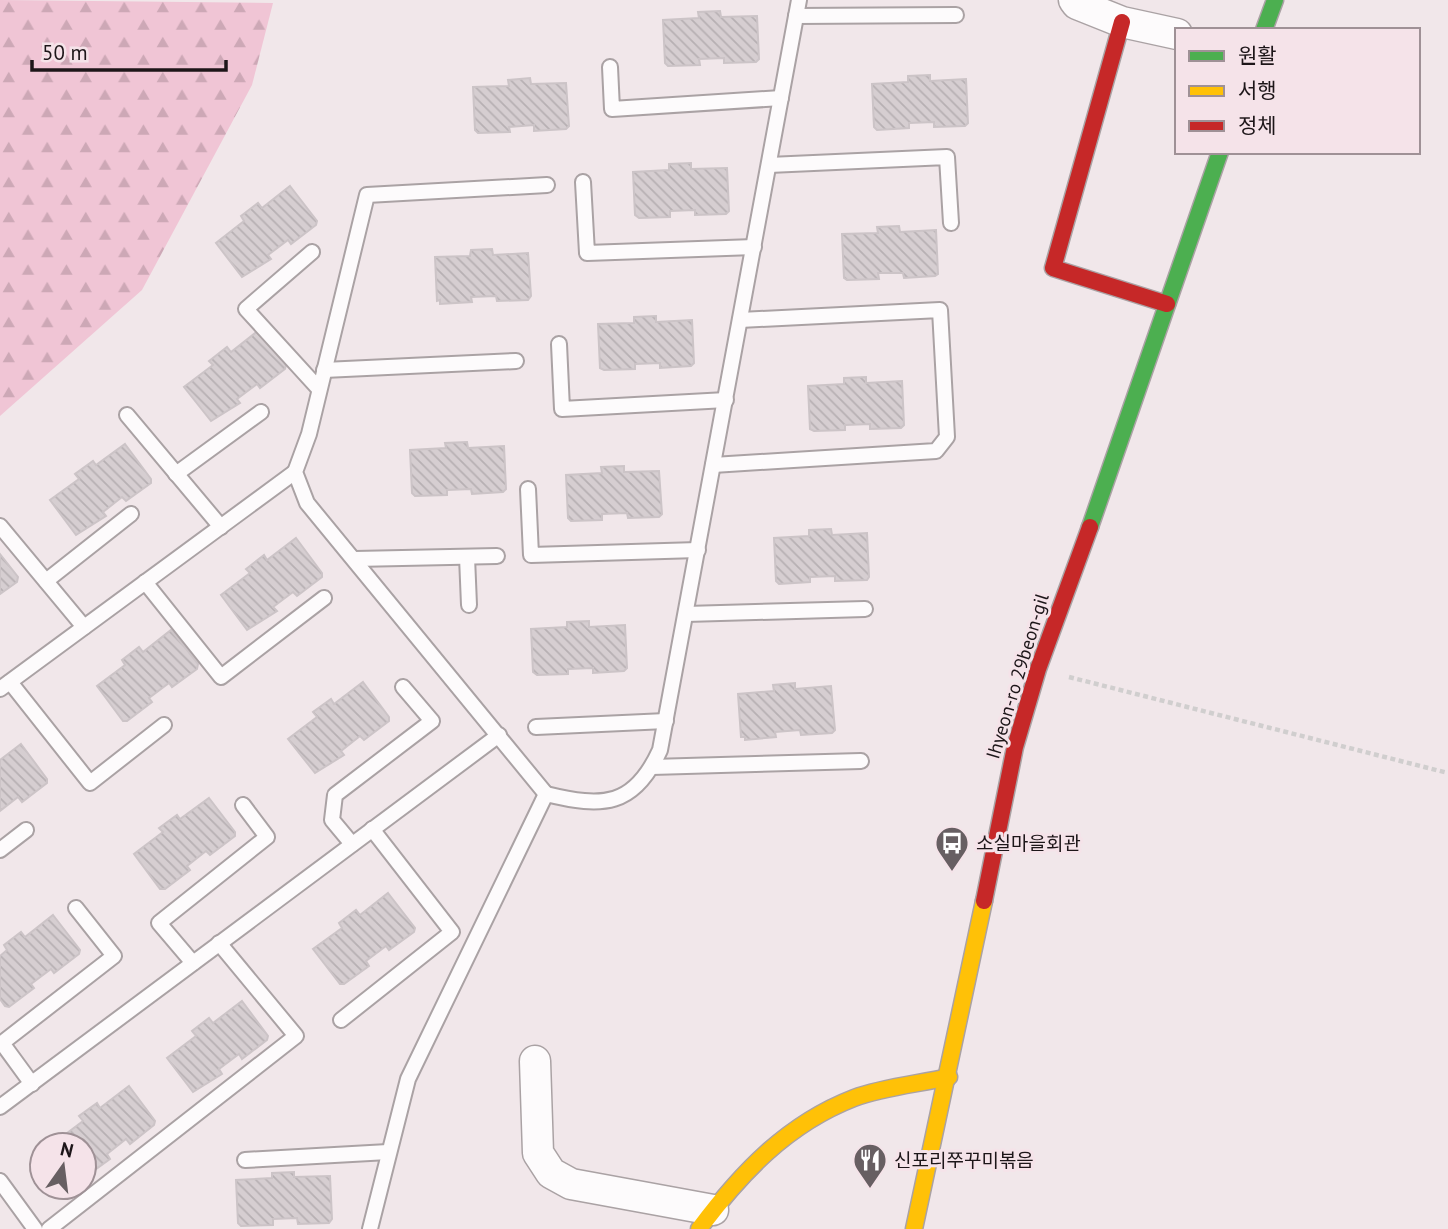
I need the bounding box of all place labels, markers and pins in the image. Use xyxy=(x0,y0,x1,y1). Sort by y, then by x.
bus stop icon: 소실마을회관 xyxy=(933,824,971,873)
place label: 소실마을회관 xyxy=(976,831,1081,855)
restaurant icon: 신포리쭈꾸미볶음 xyxy=(851,1141,889,1190)
place label: 신포리쭈꾸미볶음 xyxy=(894,1148,1034,1172)

